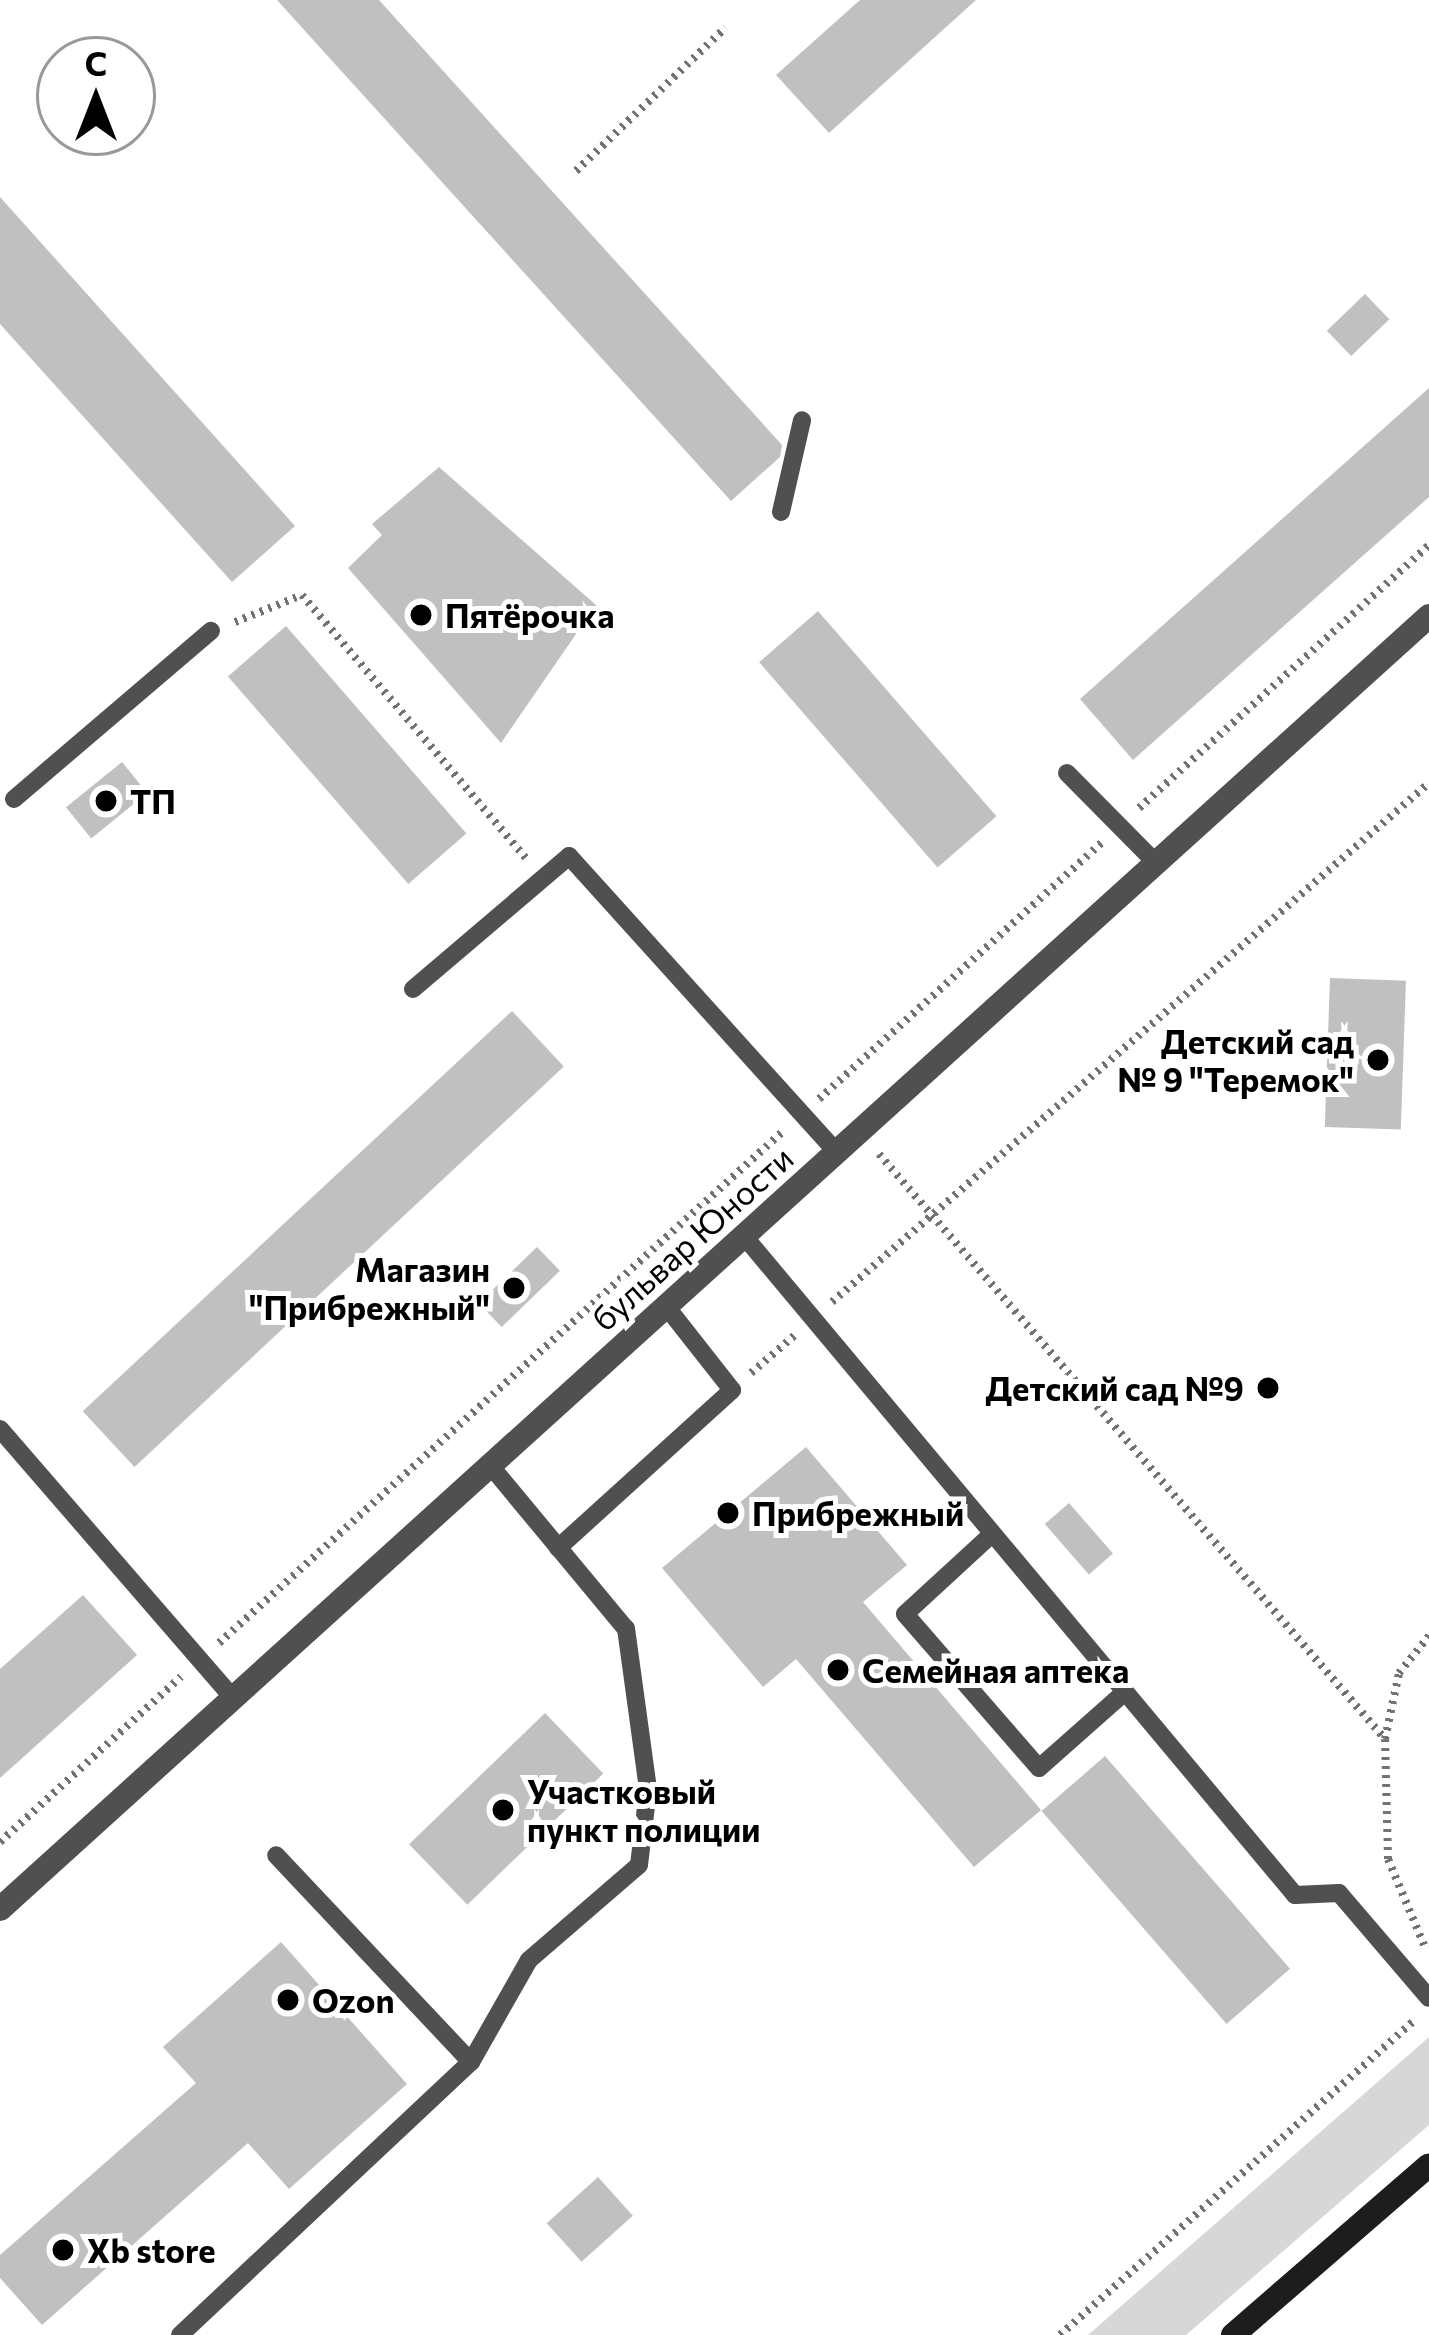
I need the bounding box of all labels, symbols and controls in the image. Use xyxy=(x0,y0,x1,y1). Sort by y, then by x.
north arrow xyxy=(36,36,156,156)
text: С xyxy=(85,42,107,83)
place label: Пятёрочка xyxy=(445,595,614,635)
marker: Пятёрочка xyxy=(408,602,434,628)
place label: ТП xyxy=(130,781,176,821)
marker: ТП xyxy=(93,788,119,814)
place label: Детский сад № 9 "Теремок" xyxy=(1117,1021,1354,1099)
marker: Детский сад № 9 "Теремок" xyxy=(1365,1047,1391,1073)
street label: бульвар Юности xyxy=(583,1137,801,1339)
place label: Магазин "Прибрежный" xyxy=(249,1249,490,1327)
marker: Магазин "Прибрежный" xyxy=(501,1275,527,1301)
place label: Детский сад №9 xyxy=(985,1368,1244,1408)
marker: Детский сад №9 xyxy=(1255,1375,1281,1401)
place label: Прибрежный xyxy=(752,1493,964,1533)
marker: Прибрежный xyxy=(715,1500,741,1526)
place label: Семейная аптека xyxy=(862,1650,1129,1690)
marker: Семейная аптека xyxy=(825,1657,851,1683)
place label: Участковый пункт полиции xyxy=(527,1771,760,1849)
marker: Участковый пункт полиции xyxy=(490,1797,516,1823)
place label: Ozon xyxy=(312,1980,395,2020)
marker: Ozon xyxy=(275,1987,301,2013)
place label: Xb store xyxy=(87,2230,216,2270)
marker: Xb store xyxy=(50,2237,76,2263)

